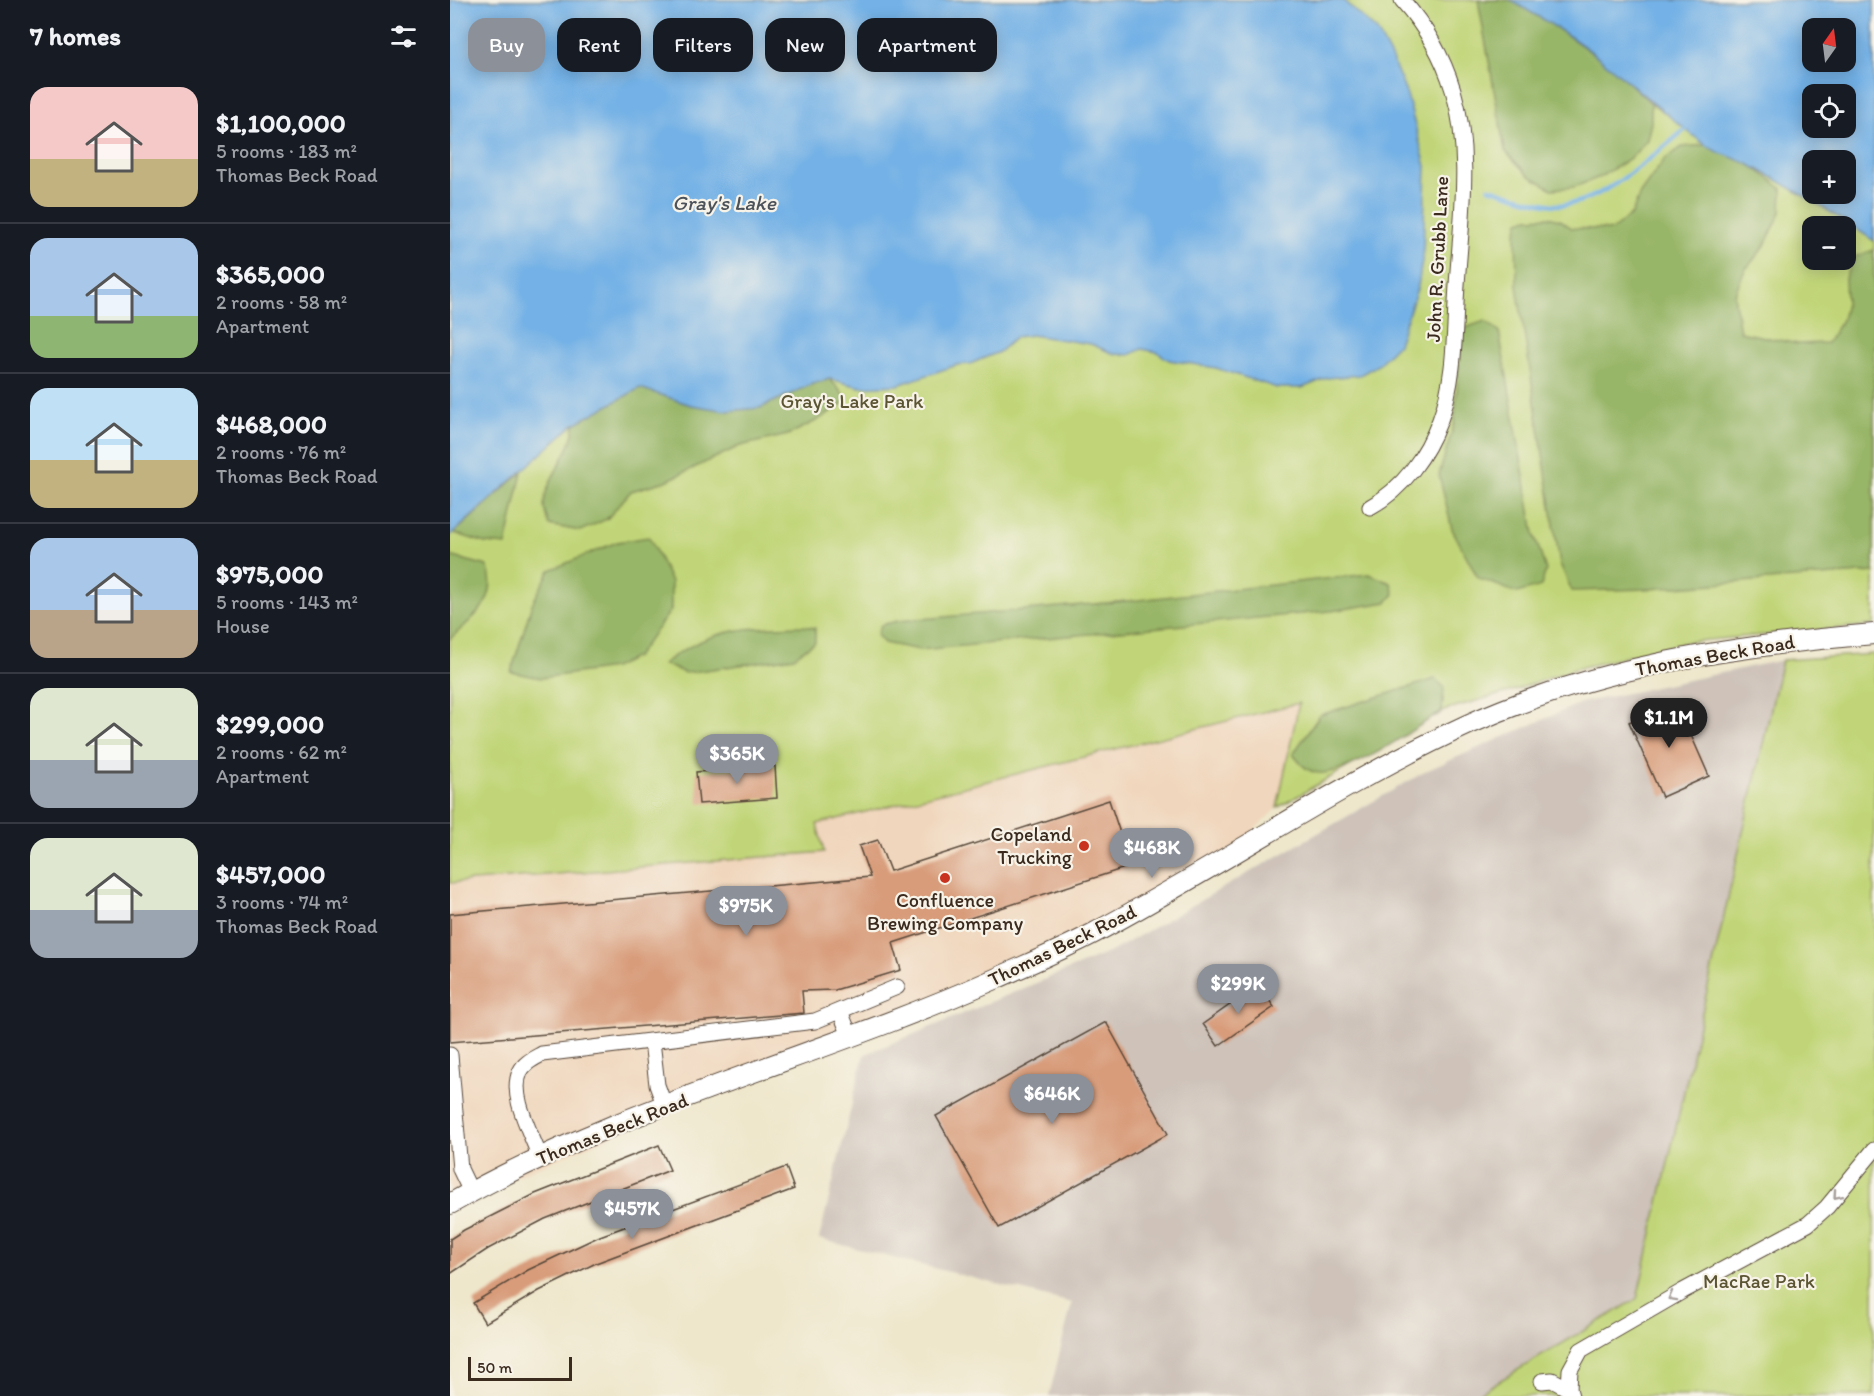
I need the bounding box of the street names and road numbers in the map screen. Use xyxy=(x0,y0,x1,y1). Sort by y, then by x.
street label: John R. Grubb Lane xyxy=(1421,175,1453,343)
street label: Thomas Beck Road xyxy=(1633,629,1797,681)
street label: Thomas Beck Road xyxy=(984,899,1140,991)
street label: Thomas Beck Road xyxy=(533,1088,692,1170)

